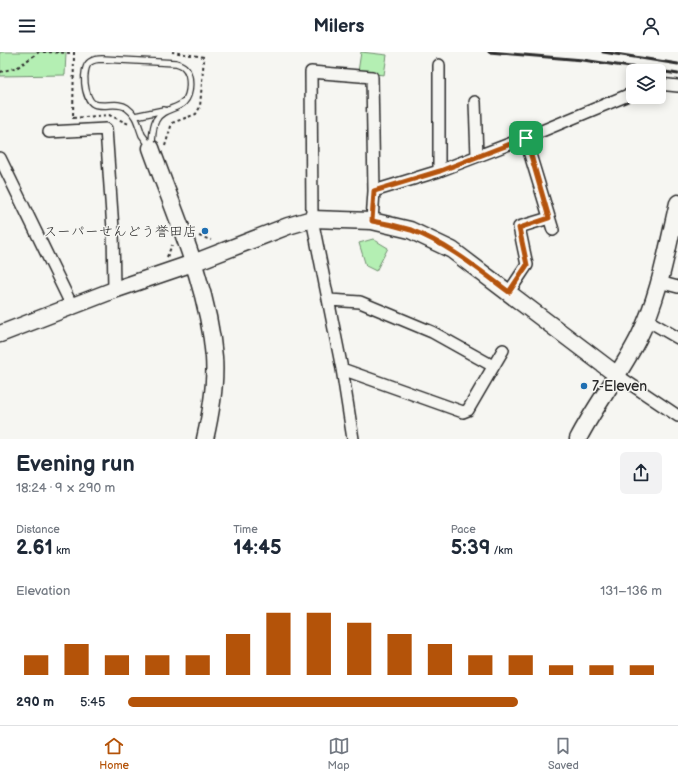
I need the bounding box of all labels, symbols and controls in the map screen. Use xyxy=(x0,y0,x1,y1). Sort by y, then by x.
icon: menu xyxy=(16,15,38,37)
icon: person xyxy=(640,15,662,37)
text: Milers xyxy=(314,16,364,37)
map controls xyxy=(626,64,666,104)
button: layers xyxy=(626,64,666,104)
pin xyxy=(509,121,543,155)
icon: arrive xyxy=(515,127,537,149)
place label: スーパーせんどう誉田店 xyxy=(43,223,197,240)
marker: スーパーせんどう誉田店 xyxy=(200,226,210,236)
place label: 7-Eleven xyxy=(592,378,647,395)
marker: 7-Eleven xyxy=(579,381,589,391)
text: Evening run xyxy=(16,451,135,478)
button: share xyxy=(620,452,662,494)
text: 18:24 · 9 × 290 m xyxy=(16,480,115,496)
text: Distance xyxy=(16,523,60,536)
text: Time xyxy=(233,523,258,536)
text: Pace xyxy=(451,523,476,536)
text: 2.61 xyxy=(16,536,53,560)
text: 14:45 xyxy=(233,536,282,560)
text: 5:39 xyxy=(451,536,490,560)
text: km xyxy=(53,544,70,557)
text: /km xyxy=(490,544,513,557)
text: Elevation xyxy=(16,583,70,599)
text: 131–136 m xyxy=(600,583,662,599)
text: 290 m xyxy=(16,694,54,710)
text: 5:45 xyxy=(80,694,105,710)
tab: Home xyxy=(99,735,129,772)
tab: Map xyxy=(327,735,350,772)
tab: Saved xyxy=(548,735,579,772)

